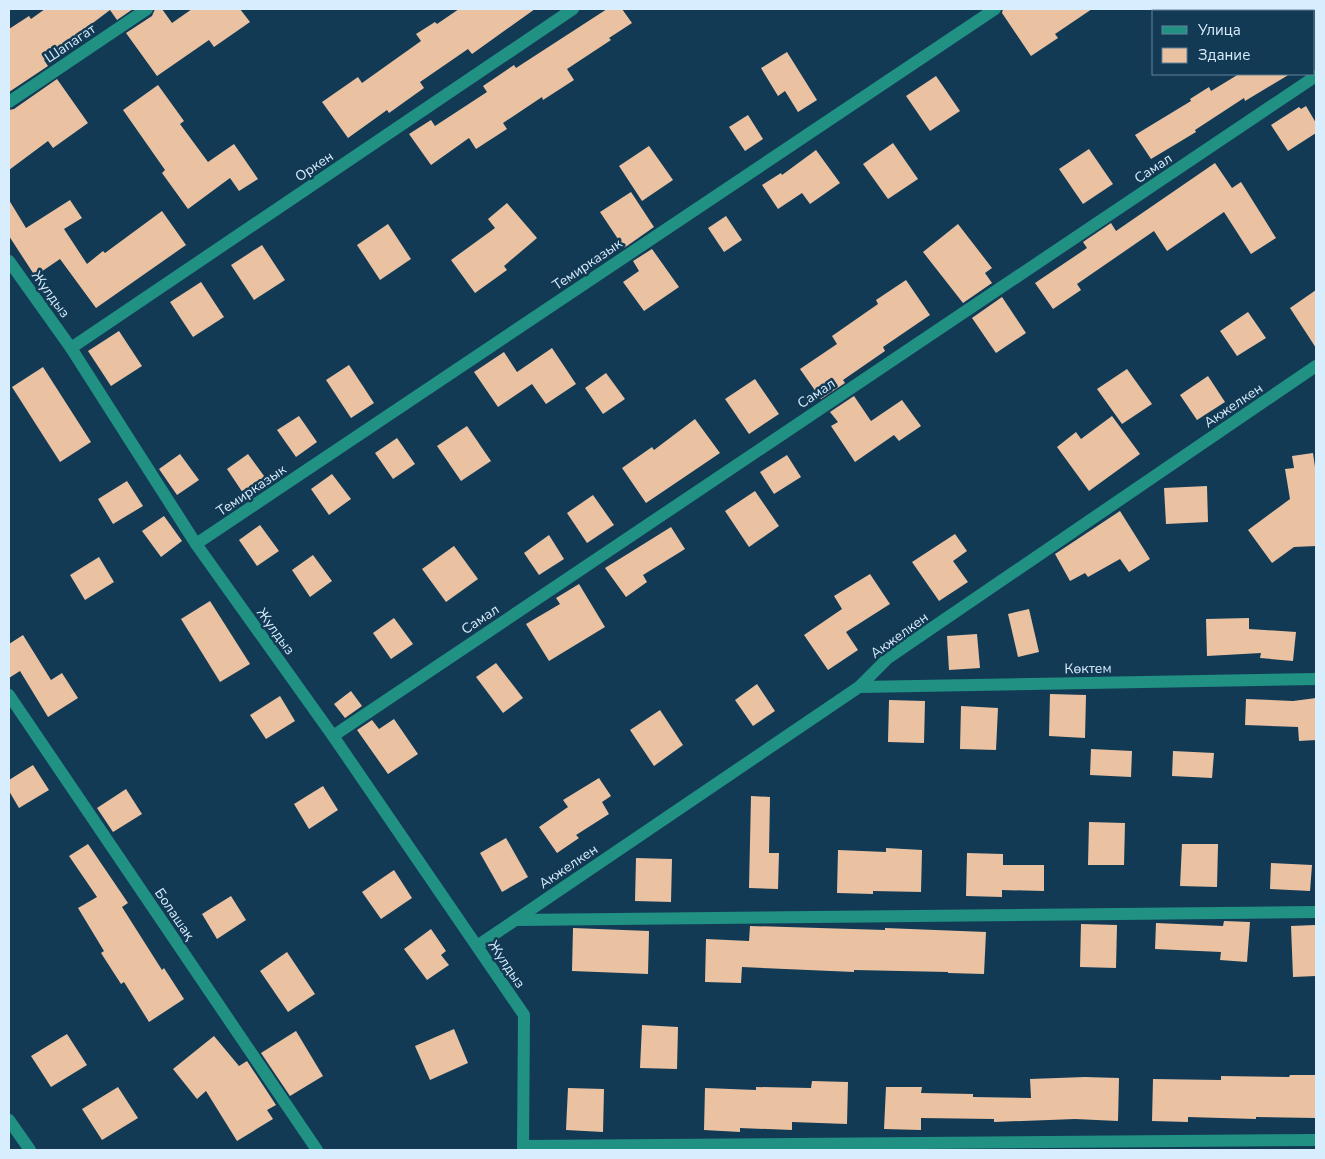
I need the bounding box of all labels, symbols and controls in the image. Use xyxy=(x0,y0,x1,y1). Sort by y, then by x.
legend xyxy=(1152,10,1315,75)
street label: Шапагат xyxy=(41,19,100,67)
text: Улица xyxy=(1197,20,1241,40)
text: Здание xyxy=(1198,45,1250,65)
street label: Оркен xyxy=(291,147,337,186)
street label: Самал xyxy=(1131,149,1176,188)
street label: Темирказык xyxy=(549,234,626,295)
street label: Жулдыз xyxy=(27,267,74,322)
street label: Самал xyxy=(794,374,839,413)
street label: Акжелкен xyxy=(1200,379,1267,432)
street label: Темирказык xyxy=(213,460,290,521)
street label: Самал xyxy=(458,600,503,639)
street label: Жулдыз xyxy=(252,604,299,659)
street label: Акжелкен xyxy=(866,608,932,663)
street label: Көктем xyxy=(1064,659,1112,678)
street label: Акжелкен xyxy=(535,840,602,893)
street label: Болашақ xyxy=(150,884,199,944)
street label: Жулдыз xyxy=(484,937,529,992)

